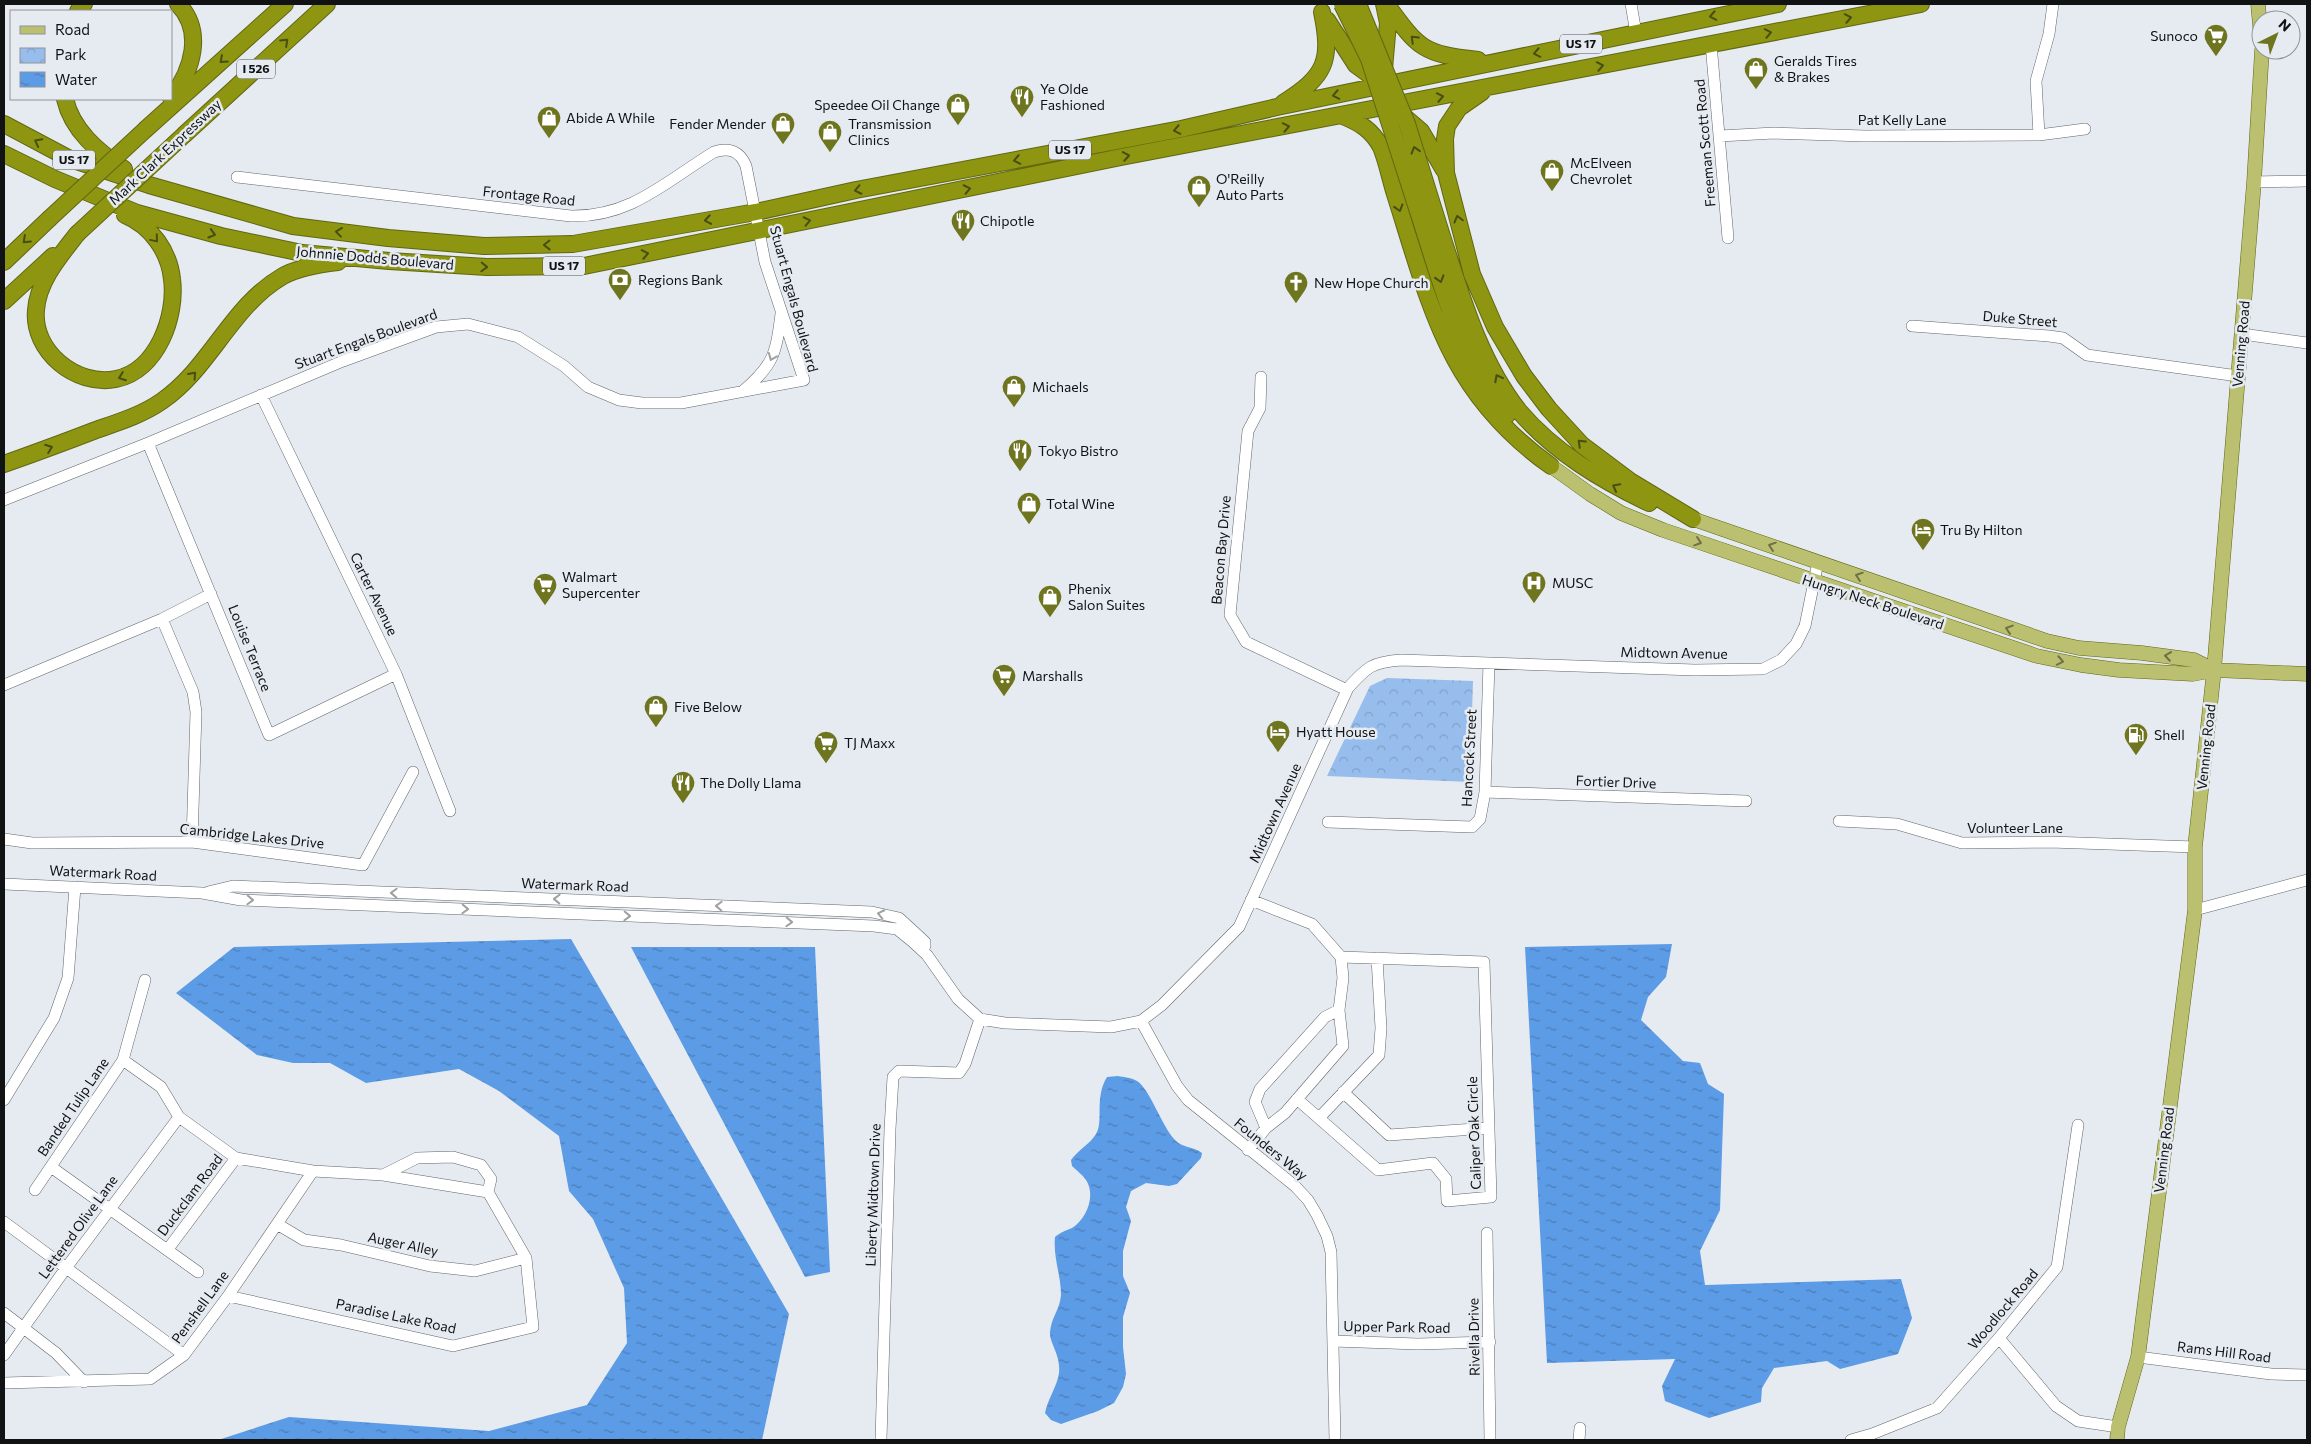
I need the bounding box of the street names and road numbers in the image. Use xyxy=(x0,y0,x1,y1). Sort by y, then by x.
road number: US 17 xyxy=(1560,34,1602,54)
road number: I 526 xyxy=(237,60,275,78)
street label: Freeman Scott Road xyxy=(1690,78,1719,208)
street label: Mark Clark Expressway xyxy=(105,95,224,208)
street label: Pat Kelly Lane xyxy=(1858,111,1946,128)
road number: US 17 xyxy=(1049,140,1091,160)
road number: US 17 xyxy=(53,150,95,170)
street label: Frontage Road xyxy=(482,182,576,209)
street label: Stuart Engals Boulevard xyxy=(767,224,822,374)
street label: Johnnie Dodds Boulevard xyxy=(296,242,454,273)
road number: US 17 xyxy=(543,256,585,276)
street label: Venning Road xyxy=(2228,300,2253,388)
street label: Stuart Engals Boulevard xyxy=(292,305,439,372)
street label: Duke Street xyxy=(1982,307,2058,330)
street label: Beacon Bay Drive xyxy=(1207,495,1234,605)
street label: Carter Avenue xyxy=(347,549,402,638)
street label: Hungry Neck Boulevard xyxy=(1800,571,1946,633)
street label: Louise Terrace xyxy=(225,602,276,694)
street label: Midtown Avenue xyxy=(1620,643,1728,662)
street label: Venning Road xyxy=(2193,703,2218,791)
street label: Hancock Street xyxy=(1457,708,1480,807)
street label: Midtown Avenue xyxy=(1245,760,1304,865)
street label: Fortier Drive xyxy=(1575,772,1657,791)
street label: Cambridge Lakes Drive xyxy=(179,819,325,852)
street label: Volunteer Lane xyxy=(1967,819,2063,836)
street label: Watermark Road xyxy=(49,861,157,884)
street label: Watermark Road xyxy=(521,874,629,895)
street label: Banded Tulip Lane xyxy=(33,1054,112,1159)
street label: Caliper Oak Circle xyxy=(1463,1076,1484,1190)
street label: Venning Road xyxy=(2150,1106,2177,1194)
street label: Founders Way xyxy=(1231,1114,1312,1183)
street label: Liberty Midtown Drive xyxy=(862,1123,883,1267)
street label: Duckclam Road xyxy=(153,1151,226,1239)
street label: Lettered Olive Lane xyxy=(34,1172,121,1282)
street label: Auger Alley xyxy=(366,1228,440,1259)
street label: Woodlock Road xyxy=(1964,1265,2041,1352)
street label: Penshell Lane xyxy=(167,1267,232,1347)
street label: Paradise Lake Road xyxy=(334,1294,458,1337)
street label: Rivella Drive xyxy=(1464,1298,1483,1376)
street label: Upper Park Road xyxy=(1343,1317,1451,1336)
street label: Rams Hill Road xyxy=(2176,1337,2272,1366)

